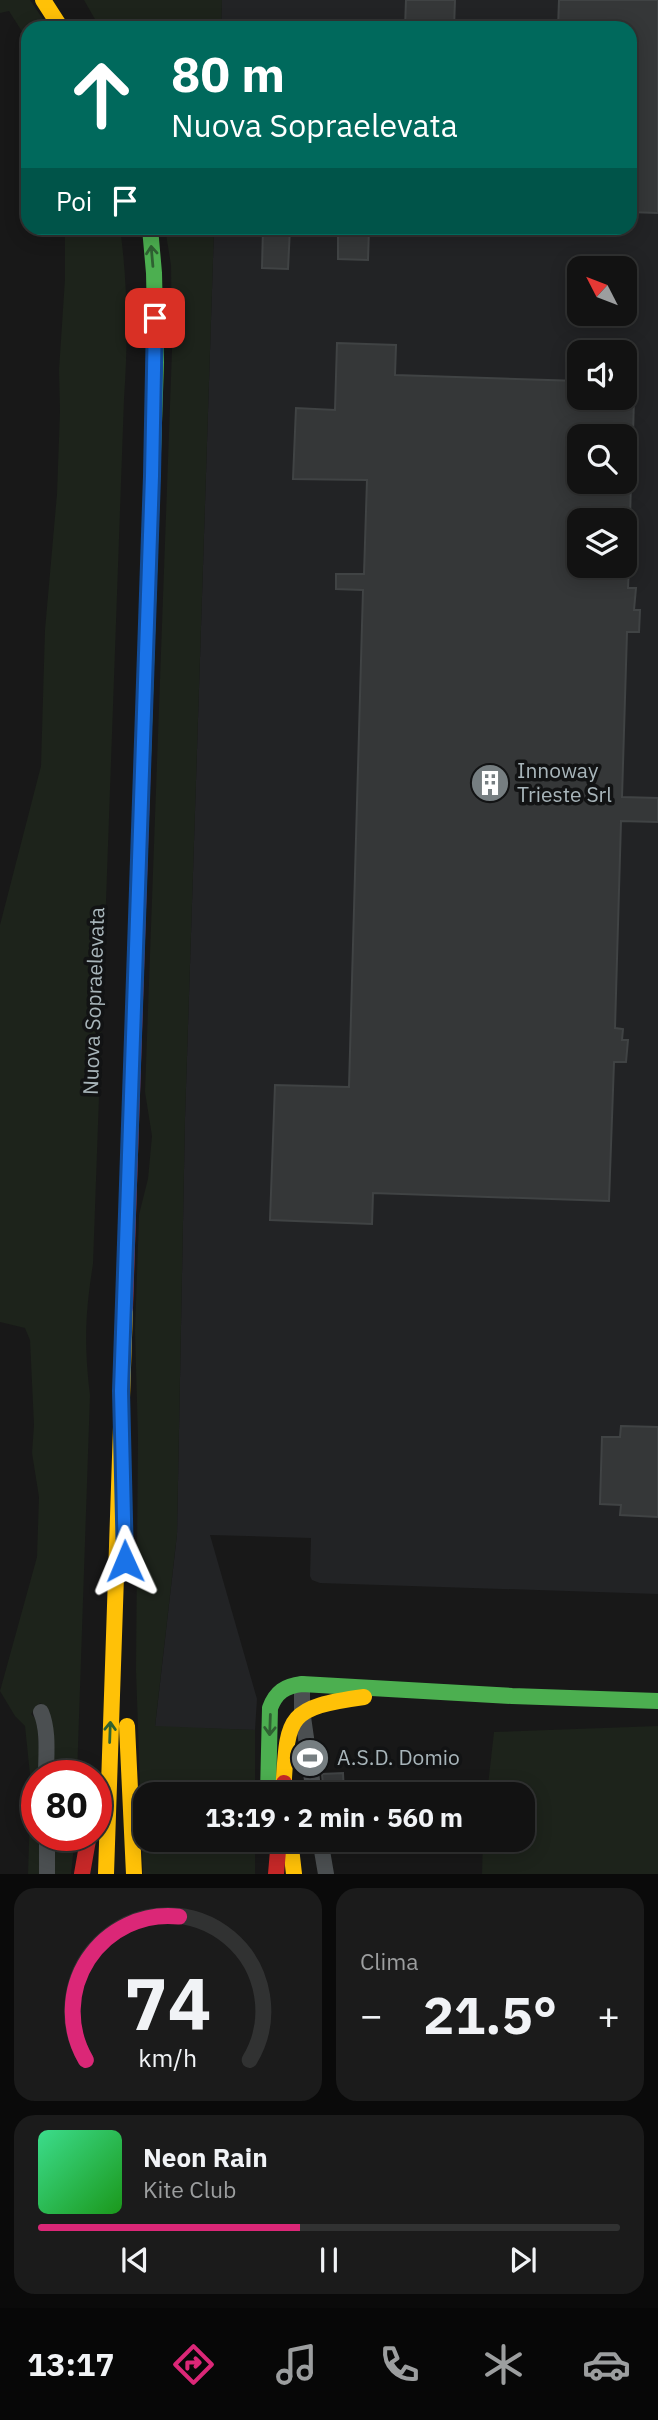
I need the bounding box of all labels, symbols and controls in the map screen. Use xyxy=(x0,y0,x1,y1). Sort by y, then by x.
text: 80 m xyxy=(171,42,285,105)
icon: ahead xyxy=(56,49,147,140)
text: Nuova Sopraelevata xyxy=(171,104,458,146)
icon: arrive xyxy=(106,182,144,220)
text: Poi xyxy=(56,184,92,218)
one-way arrow xyxy=(146,245,159,268)
north arrow xyxy=(567,256,637,326)
map controls xyxy=(567,256,637,578)
pin xyxy=(125,288,185,348)
icon: arrive xyxy=(136,299,174,337)
button: sound xyxy=(567,340,637,410)
button: search xyxy=(567,424,637,494)
button: layers xyxy=(567,508,637,578)
place label: Innoway Trieste Srl xyxy=(517,756,612,808)
building icon: Innoway Trieste Srl xyxy=(469,762,511,804)
street label: Nuova Sopraelevata xyxy=(76,906,110,1095)
position arrow xyxy=(88,1524,162,1598)
one-way arrow xyxy=(263,1713,277,1736)
one-way arrow xyxy=(104,1721,117,1744)
sports icon: A.S.D. Domio xyxy=(289,1737,331,1779)
place label: A.S.D. Domio xyxy=(337,1743,460,1771)
speed limit sign: 80 xyxy=(21,1760,112,1851)
text: 13:19 · 2 min · 560 m xyxy=(205,1800,463,1834)
text: Clima xyxy=(360,1946,419,1976)
text: 74 xyxy=(124,1956,212,2051)
text: 21.5° xyxy=(423,1981,557,2048)
text: − xyxy=(360,1990,383,2039)
text: + xyxy=(597,1990,620,2039)
text: km/h xyxy=(139,2041,197,2074)
text: Neon Rain xyxy=(143,2140,268,2174)
text: Kite Club xyxy=(143,2174,236,2204)
icon: previous xyxy=(116,2241,154,2279)
icon: pause xyxy=(310,2241,348,2279)
icon: next xyxy=(504,2241,542,2279)
icon: directions xyxy=(169,2340,218,2389)
icon: music xyxy=(272,2340,321,2389)
icon: phone xyxy=(375,2340,424,2389)
icon: climate xyxy=(479,2340,528,2389)
icon: car xyxy=(582,2340,631,2389)
text: 13:17 xyxy=(27,2343,115,2385)

